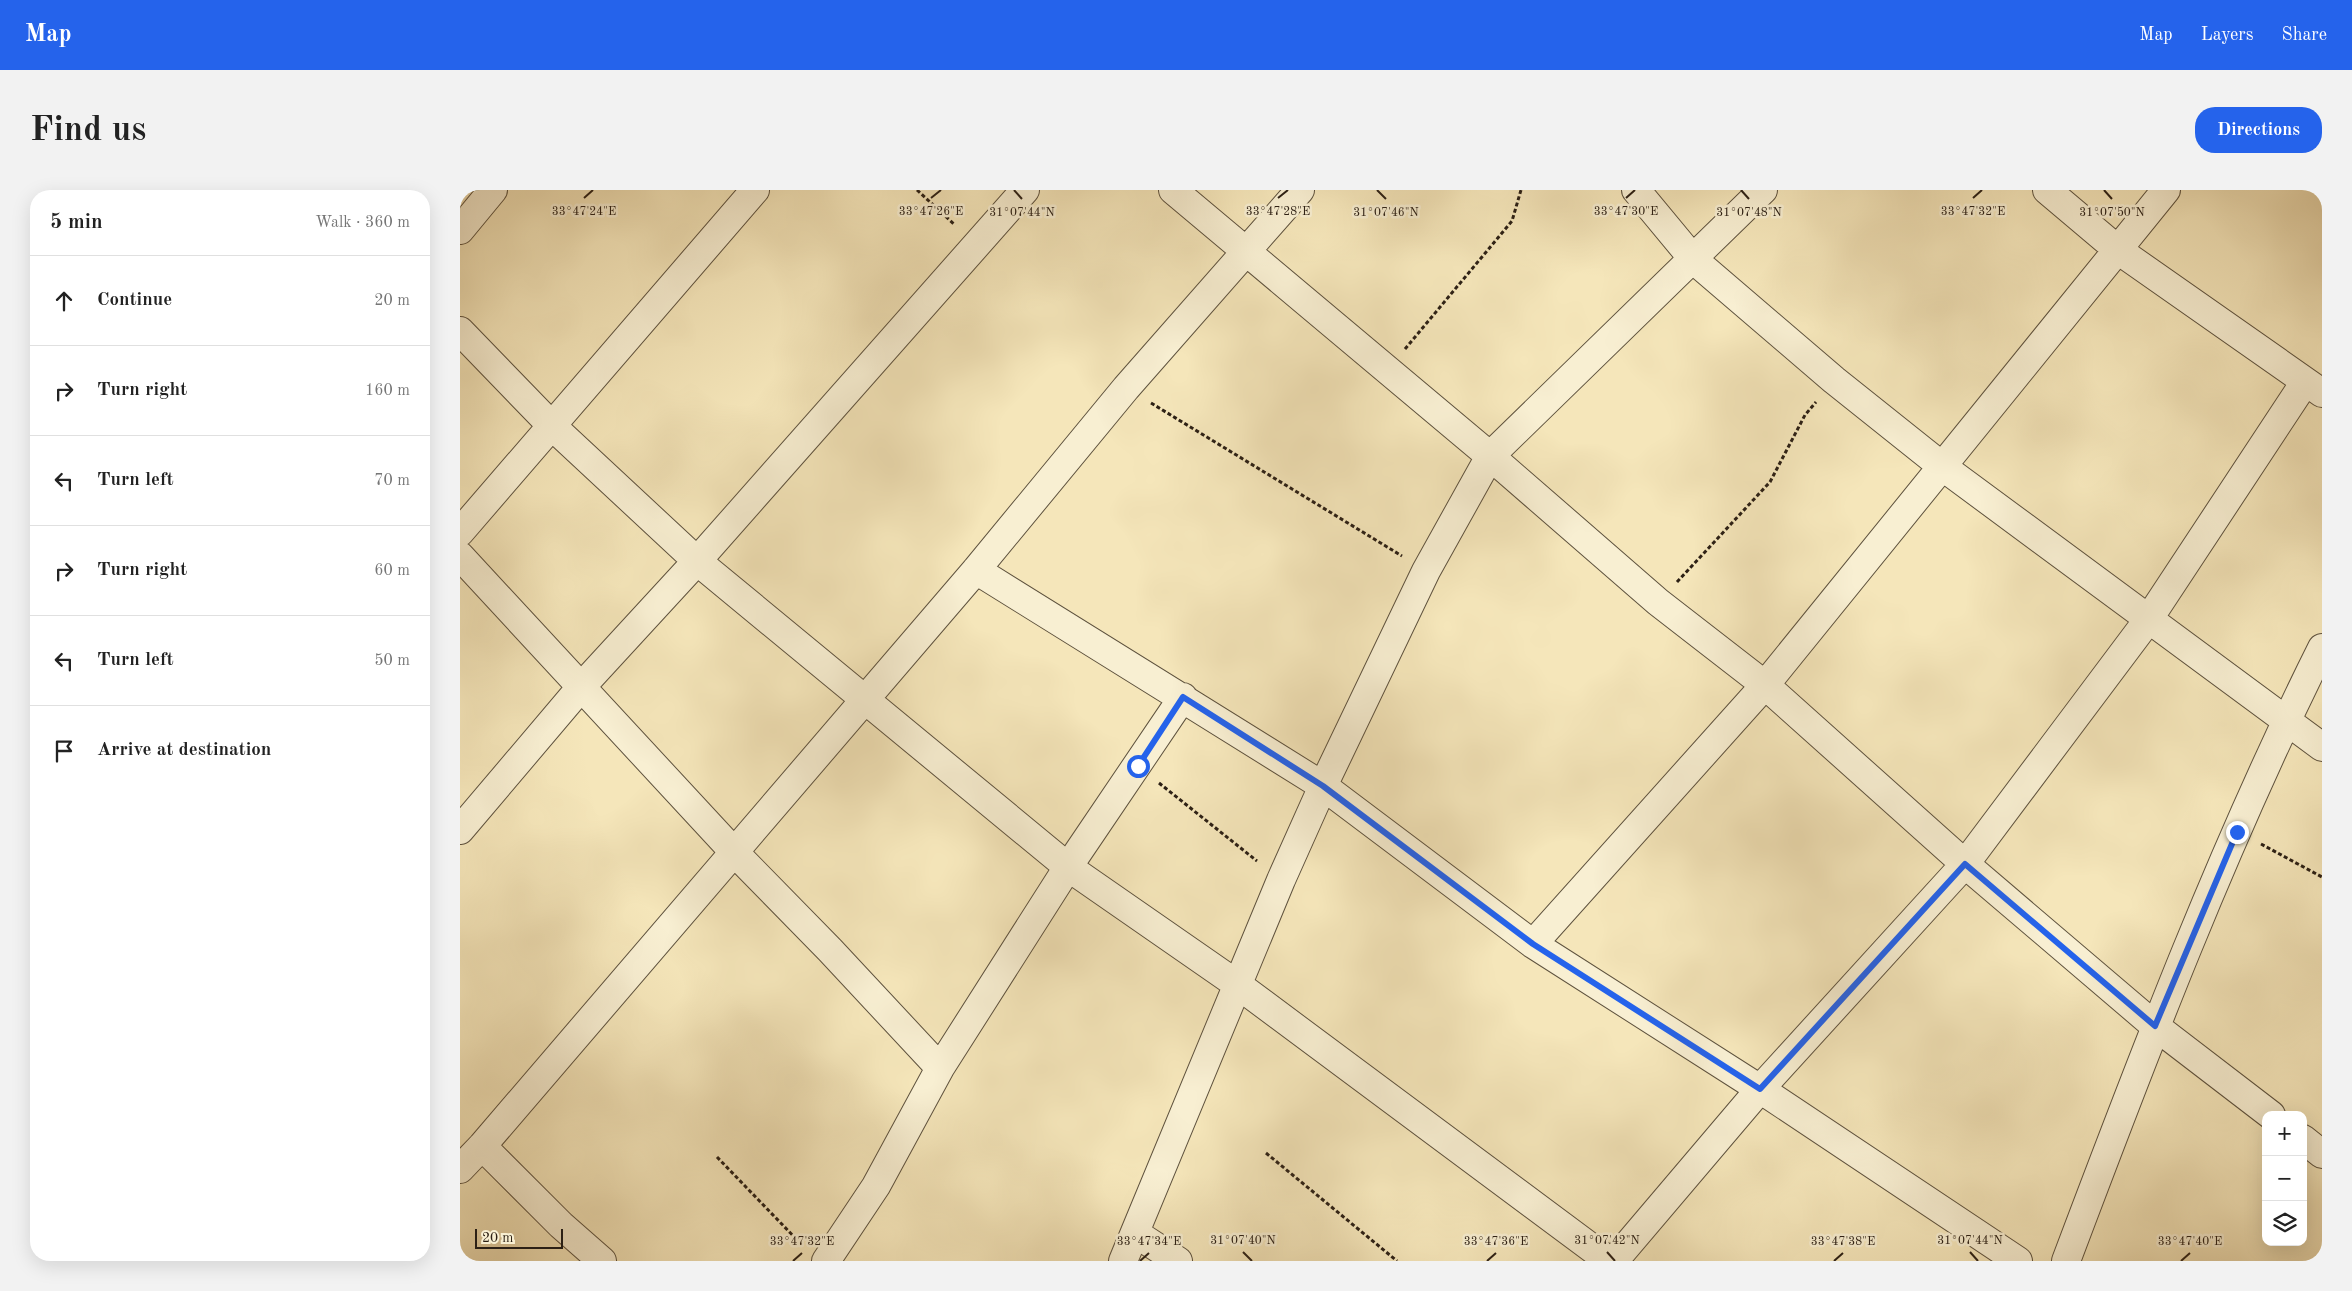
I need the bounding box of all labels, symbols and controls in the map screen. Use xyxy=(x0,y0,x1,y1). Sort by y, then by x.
text: Map xyxy=(25,23,72,47)
text: Map xyxy=(2139,26,2173,44)
text: Layers xyxy=(2201,26,2253,44)
text: Share xyxy=(2281,26,2327,44)
button: Directions xyxy=(2195,107,2322,153)
text: Find us xyxy=(30,113,146,148)
text: 33°47'24"E xyxy=(552,206,616,218)
text: 33°47'26"E xyxy=(899,206,963,218)
text: 33°47'28"E xyxy=(1246,206,1310,218)
text: 33°47'30"E xyxy=(1594,206,1658,218)
text: 33°47'32"E xyxy=(1941,206,2005,218)
text: 31°07'50"N xyxy=(2079,206,2145,219)
text: 31°07'44"N xyxy=(989,207,1055,219)
text: 31°07'46"N xyxy=(1353,207,1419,219)
text: 31°07'48"N xyxy=(1716,207,1782,219)
text: 5 min xyxy=(50,212,103,233)
text: Walk · 360 m xyxy=(315,215,410,231)
icon: ahead xyxy=(50,287,78,315)
text: Continue xyxy=(97,291,172,310)
text: 20 m xyxy=(374,293,410,309)
icon: right xyxy=(50,377,78,405)
text: Turn right xyxy=(97,381,187,400)
text: 160 m xyxy=(365,383,410,399)
icon: left xyxy=(50,467,78,495)
text: Turn left xyxy=(97,471,174,490)
text: 70 m xyxy=(374,473,410,489)
icon: right xyxy=(50,557,78,585)
text: Turn right xyxy=(97,561,187,580)
text: 60 m xyxy=(374,563,410,579)
icon: left xyxy=(50,647,78,675)
text: Turn left xyxy=(97,651,174,670)
text: 50 m xyxy=(374,653,410,669)
icon: arrive xyxy=(50,737,78,765)
text: Arrive at destination xyxy=(97,741,271,760)
route start xyxy=(1127,755,1150,778)
route end xyxy=(2226,821,2249,844)
map controls xyxy=(2262,1111,2307,1246)
button: + xyxy=(2262,1111,2307,1156)
button: − xyxy=(2262,1156,2307,1201)
button: layers xyxy=(2262,1201,2307,1246)
scale bar xyxy=(475,1226,562,1249)
text: 20 m xyxy=(482,1231,513,1245)
text: 31°07'40"N xyxy=(1210,1235,1276,1247)
text: 31°07'42"N xyxy=(1574,1235,1640,1247)
text: 31°07'44"N xyxy=(1937,1235,2003,1247)
text: 33°47'32"E xyxy=(770,1236,834,1248)
text: 33°47'34"E xyxy=(1117,1236,1181,1248)
text: 33°47'36"E xyxy=(1464,1236,1528,1248)
text: 33°47'38"E xyxy=(1811,1236,1875,1248)
text: 33°47'40"E xyxy=(2158,1236,2222,1248)

